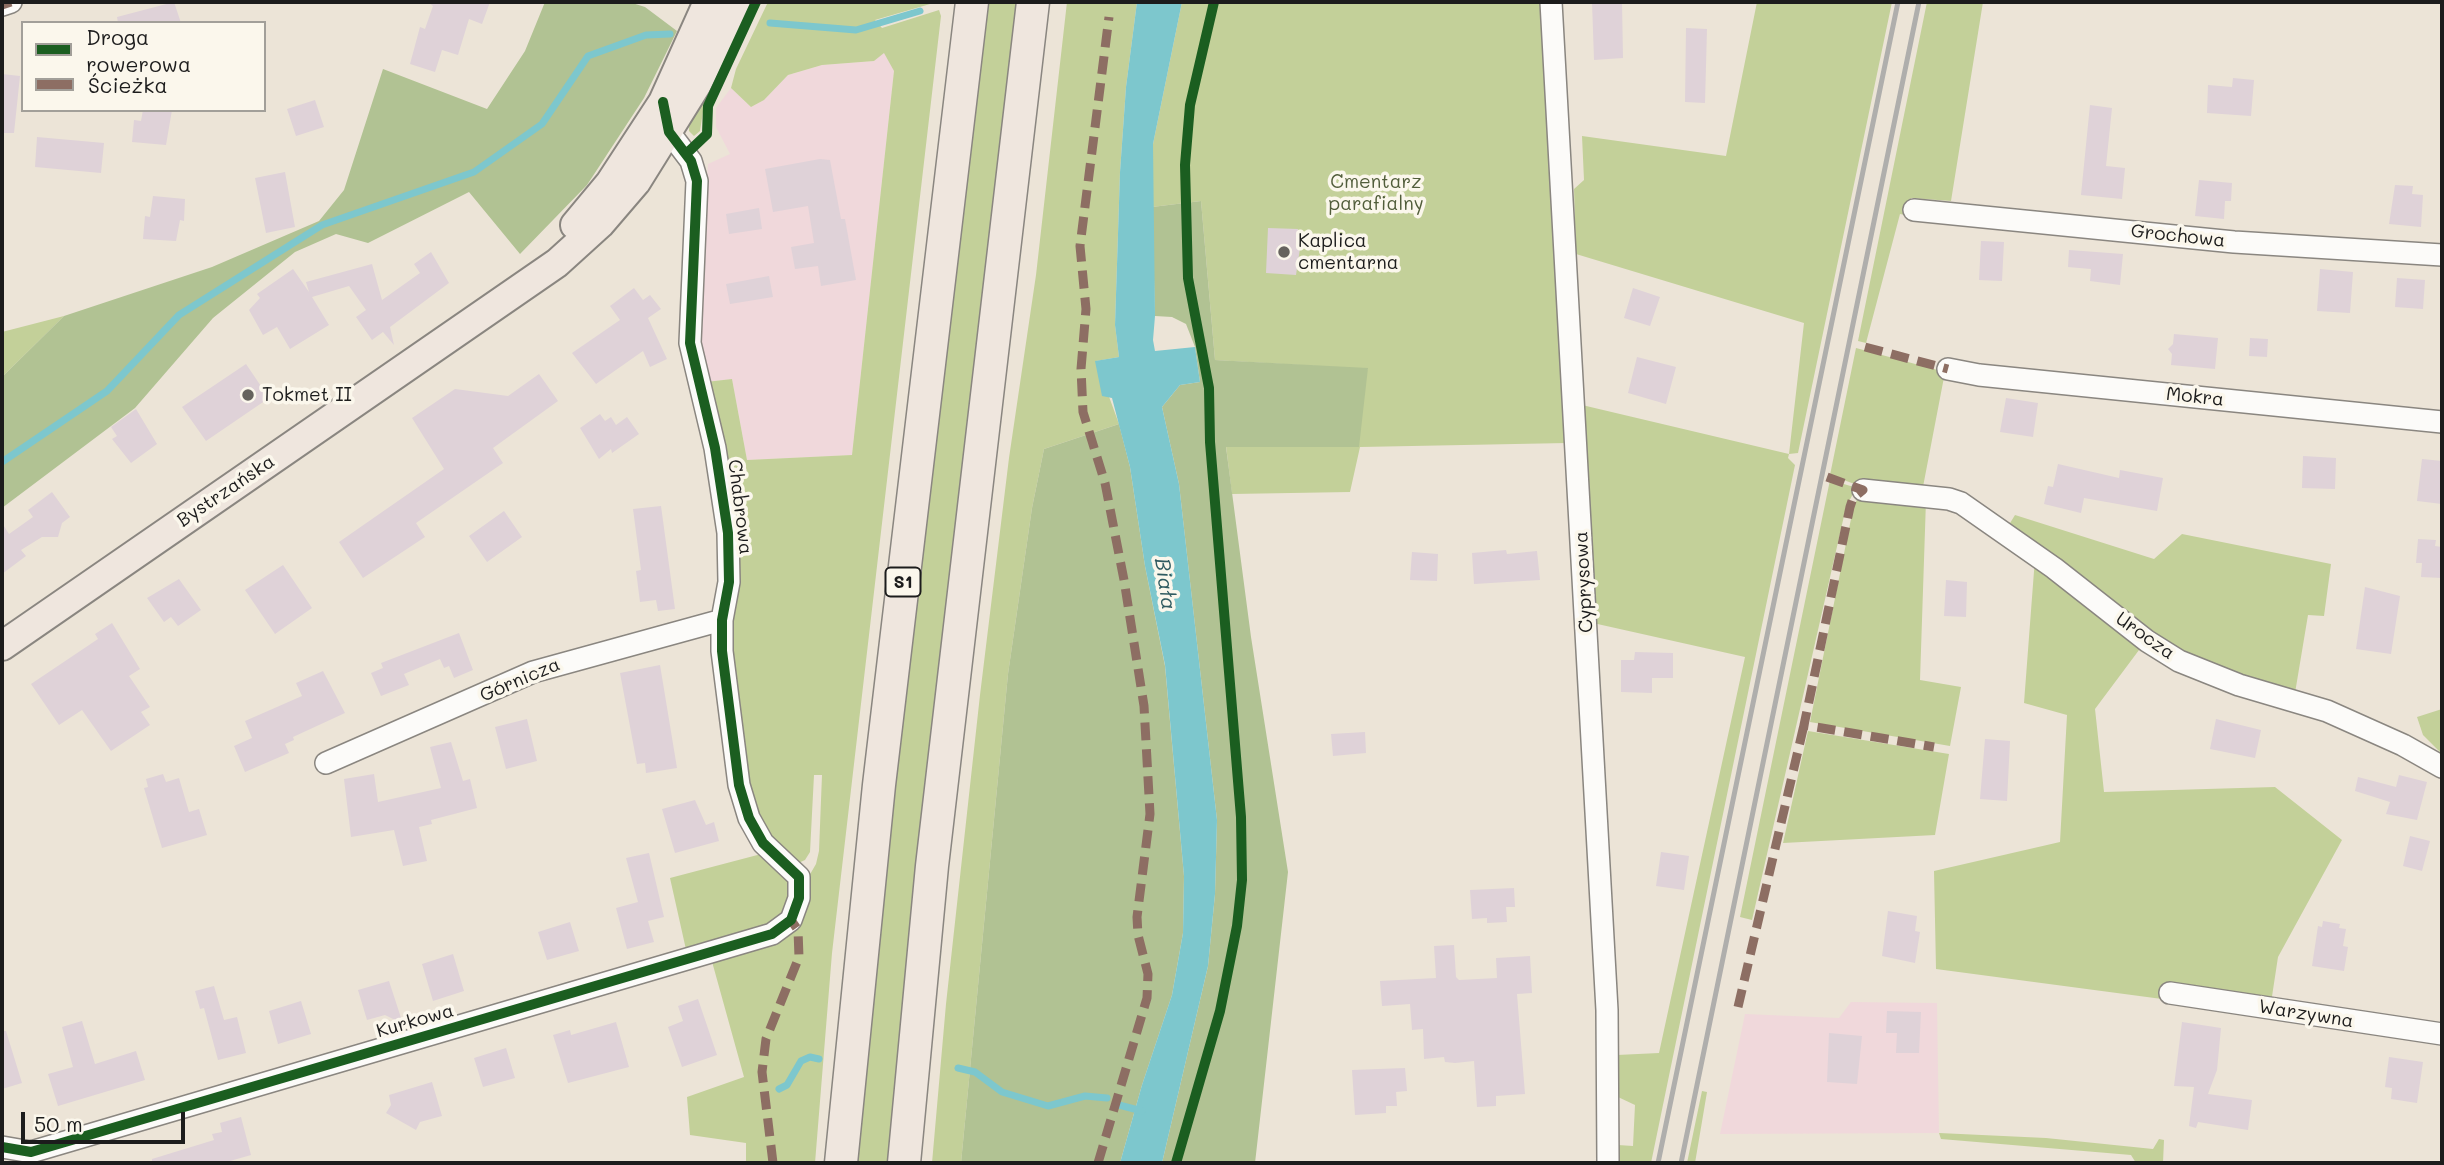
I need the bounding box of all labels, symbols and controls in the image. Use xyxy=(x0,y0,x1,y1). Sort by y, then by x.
legend xyxy=(21,21,266,112)
text: Droga rowerowa xyxy=(86,23,191,77)
text: Ścieżka xyxy=(88,71,168,98)
park label: Cmentarz parafialny xyxy=(1328,171,1424,215)
street label: Grochowa xyxy=(2130,220,2226,252)
place label: Kaplica cmentarna xyxy=(1298,230,1399,274)
marker: Kaplica cmentarna xyxy=(1276,244,1292,260)
street label: Mokra xyxy=(2165,383,2225,411)
place label: Tokmet II xyxy=(262,384,352,406)
marker: Tokmet II xyxy=(240,387,256,403)
street label: Bystrzańska xyxy=(173,450,279,532)
street label: Chabrowa xyxy=(723,458,757,556)
street label: Cyprysowa xyxy=(1570,531,1598,633)
water label: Biała xyxy=(1149,556,1181,612)
road number: S1 xyxy=(886,568,920,596)
street label: Urocza xyxy=(2111,607,2179,665)
street label: Górnicza xyxy=(477,653,563,707)
street label: Warzywna xyxy=(2257,995,2355,1033)
street label: Kurkowa xyxy=(374,999,456,1043)
scale bar xyxy=(24,1098,189,1142)
text: 50 m xyxy=(34,1110,83,1137)

